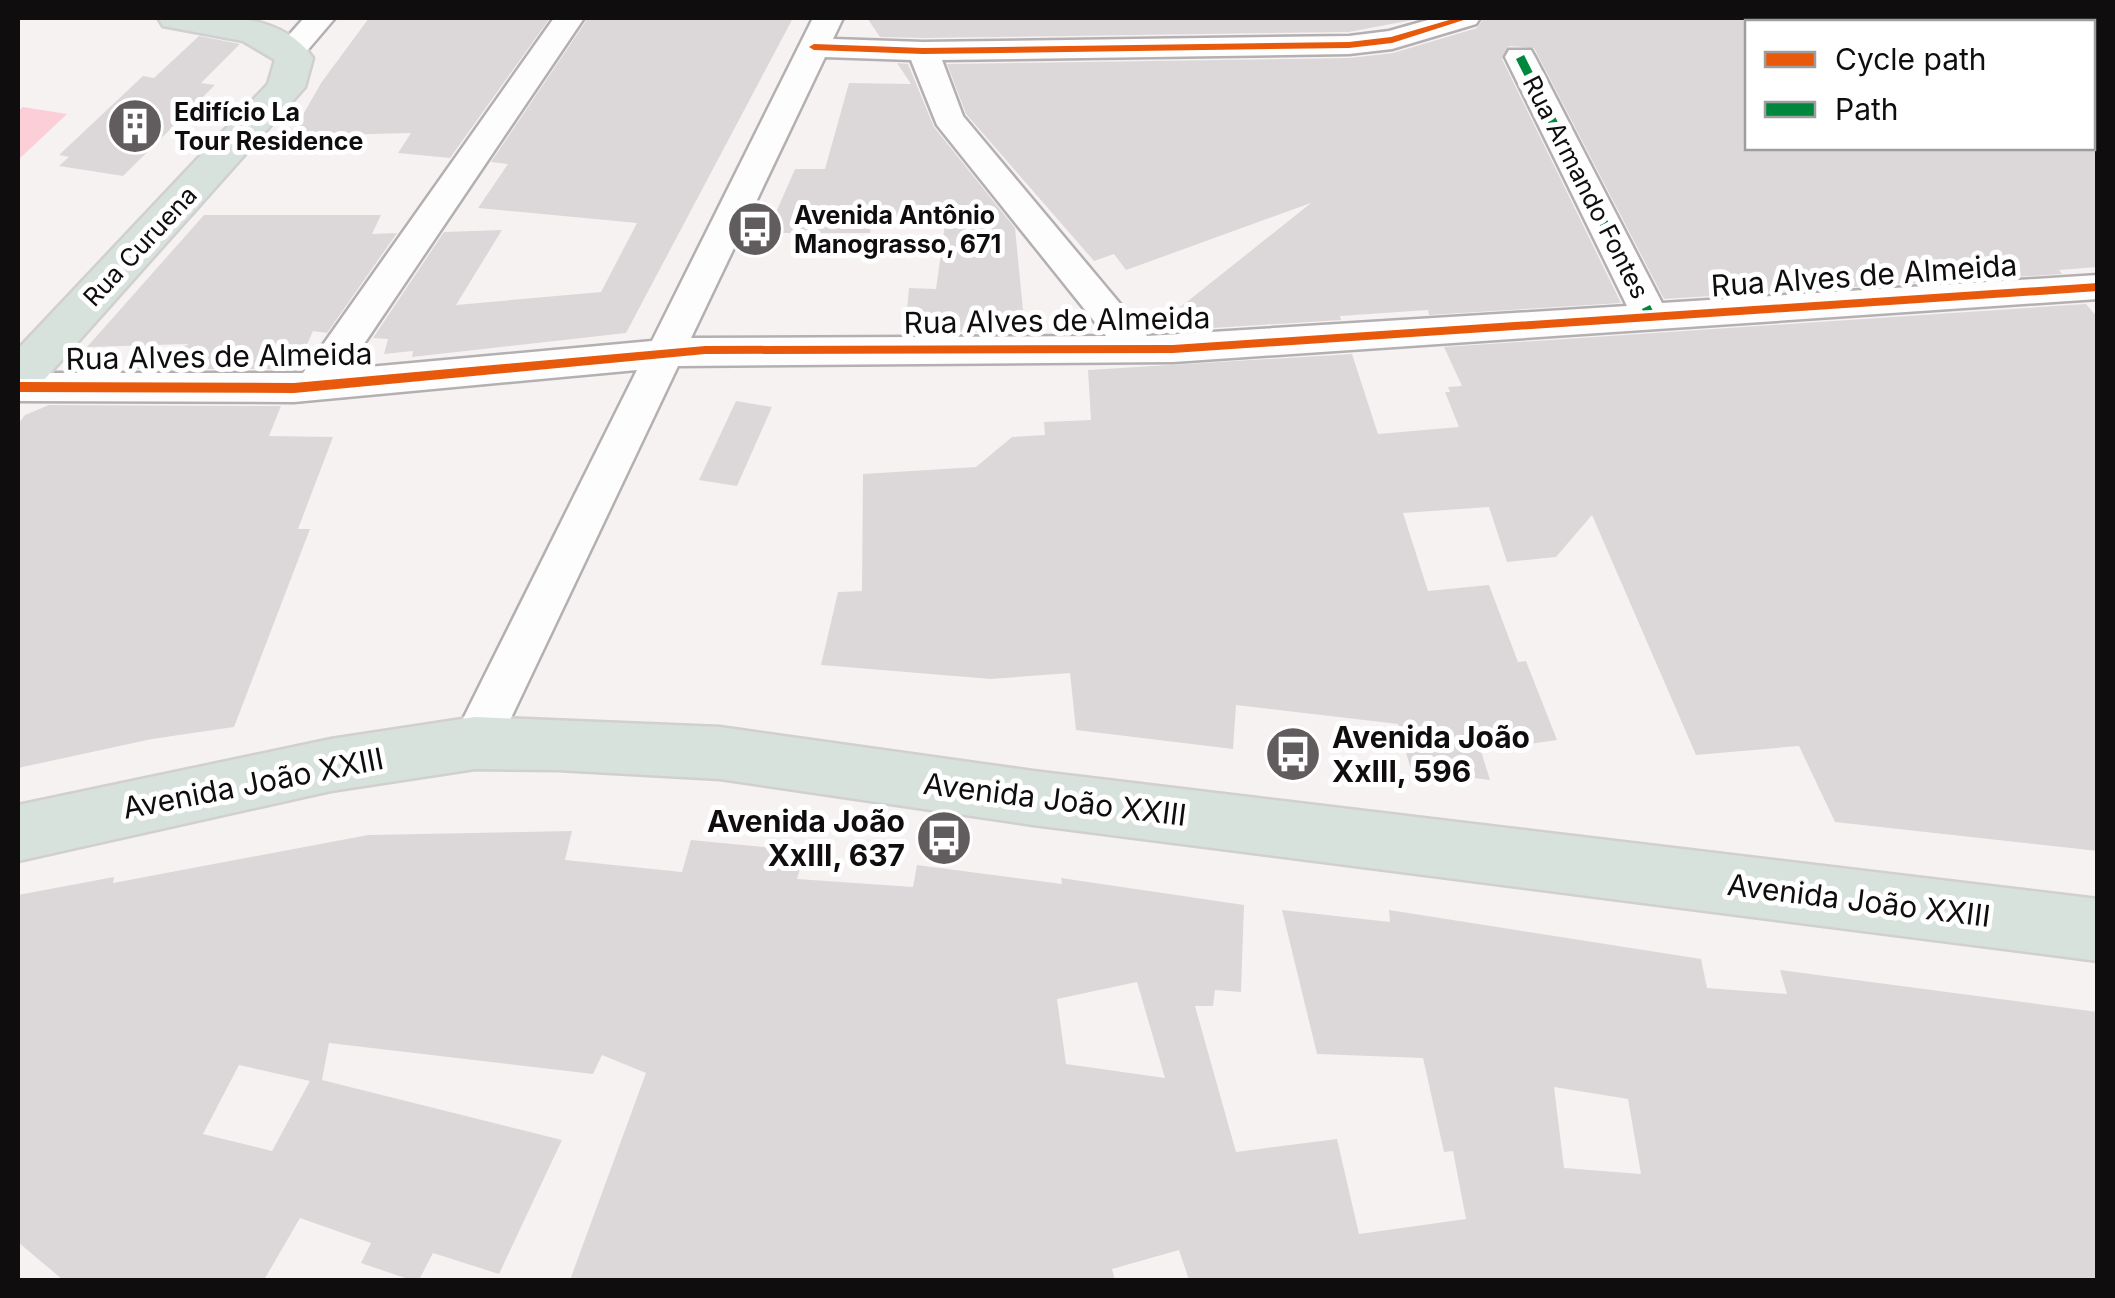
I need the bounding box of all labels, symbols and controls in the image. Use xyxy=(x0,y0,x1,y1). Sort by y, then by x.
legend xyxy=(1745,20,2095,150)
text: Cycle path xyxy=(1835,41,1987,77)
street label: Rua Armando Fontes xyxy=(1517,70,1655,304)
text: Path xyxy=(1835,91,1899,127)
building icon: Edifício La Tour Residence xyxy=(105,96,165,156)
place label: Edifício La Tour Residence xyxy=(174,97,363,156)
street label: Rua Curuena xyxy=(77,180,203,312)
bus stop icon: Avenida Antônio Manograsso, 671 xyxy=(725,199,785,259)
place label: Avenida Antônio Manograsso, 671 xyxy=(794,200,1001,259)
street label: Rua Alves de Almeida xyxy=(1710,246,2018,304)
street label: Rua Alves de Almeida xyxy=(903,299,1211,341)
street label: Rua Alves de Almeida xyxy=(65,335,373,377)
place label: Avenida João XxIII, 596 xyxy=(1332,719,1530,789)
bus stop icon: Avenida João XxIII, 596 xyxy=(1263,724,1323,784)
street label: Avenida João XXIII xyxy=(120,740,386,826)
street label: Avenida João XXIII xyxy=(921,765,1189,833)
place label: Avenida João XxIII, 637 xyxy=(707,803,905,873)
bus stop icon: Avenida João XxIII, 637 xyxy=(914,808,974,868)
street label: Avenida João XXIII xyxy=(1725,866,1993,934)

